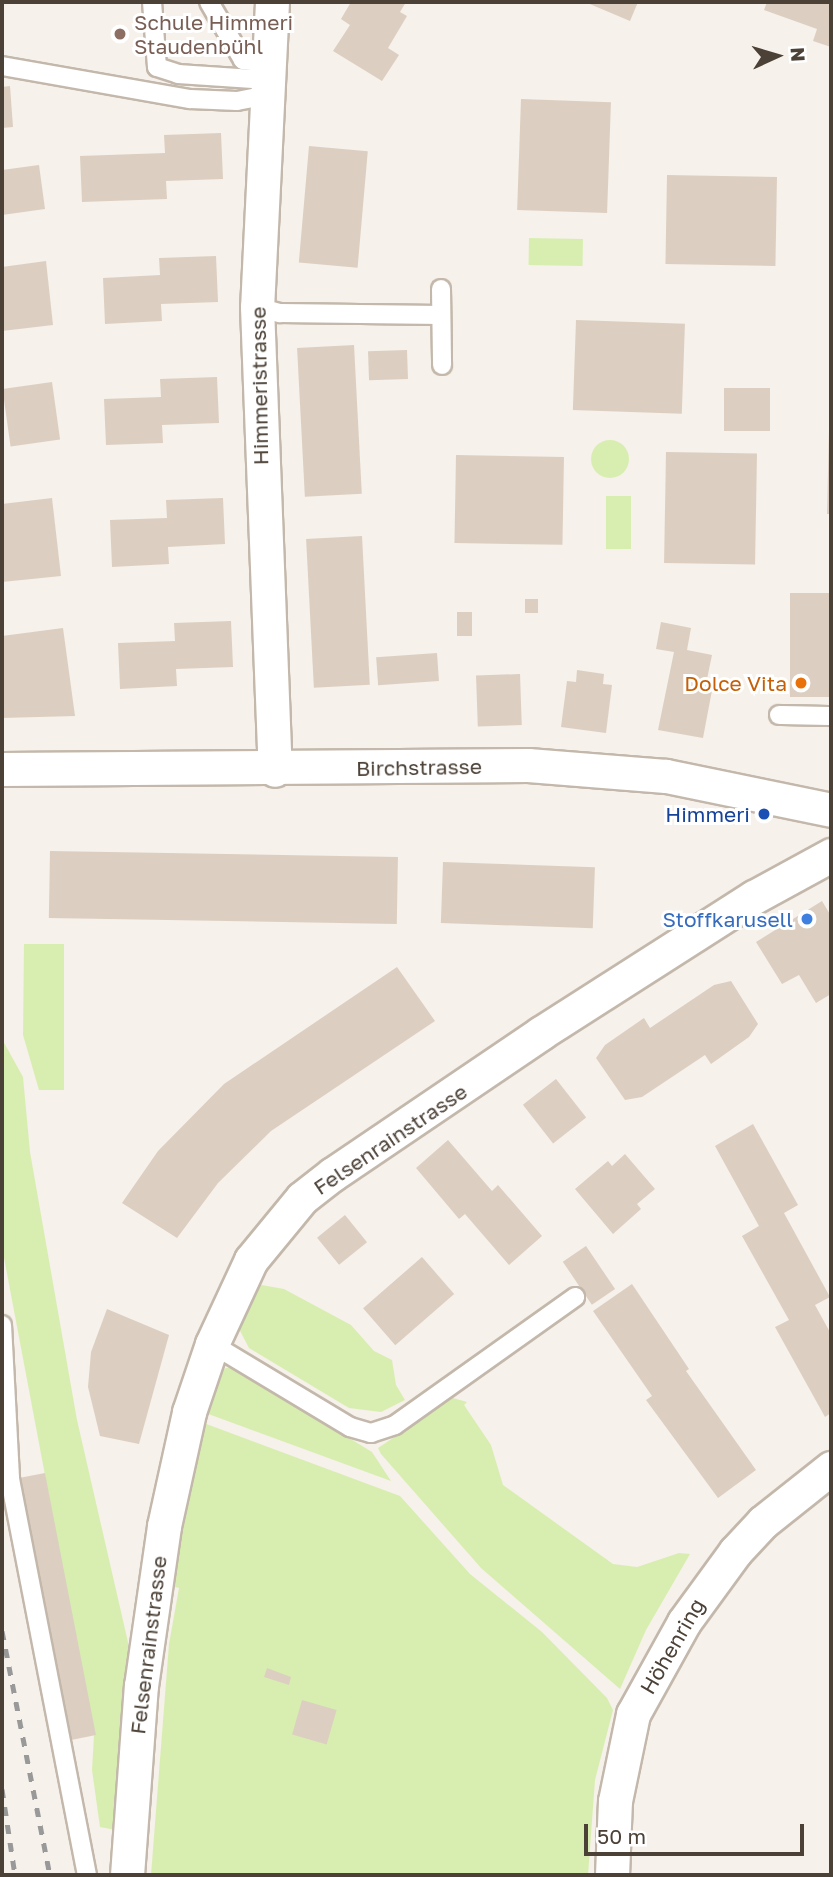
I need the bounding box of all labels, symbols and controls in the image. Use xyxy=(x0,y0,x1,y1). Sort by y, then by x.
place label: Schule Himmeri Staudenbühl xyxy=(134,9,293,59)
north arrow xyxy=(742,21,812,91)
marker: Schule Himmeri Staudenbühl xyxy=(112,26,128,42)
text: N xyxy=(786,46,810,63)
street label: Himmeristrasse xyxy=(245,307,273,465)
place label: Dolce Vita xyxy=(684,670,787,696)
marker: Dolce Vita xyxy=(793,675,809,691)
street label: Birchstrasse xyxy=(356,753,482,781)
place label: Himmeri xyxy=(665,801,750,827)
marker: Himmeri xyxy=(756,806,772,822)
place label: Stoffkarusell xyxy=(662,906,793,932)
marker: Stoffkarusell xyxy=(799,911,815,927)
street label: Felsenrainstrasse xyxy=(309,1078,471,1200)
street label: Felsenrainstrasse xyxy=(125,1554,171,1736)
street label: Höhenring xyxy=(635,1594,709,1698)
scale bar xyxy=(588,1811,808,1855)
text: 50 m xyxy=(597,1823,646,1849)

